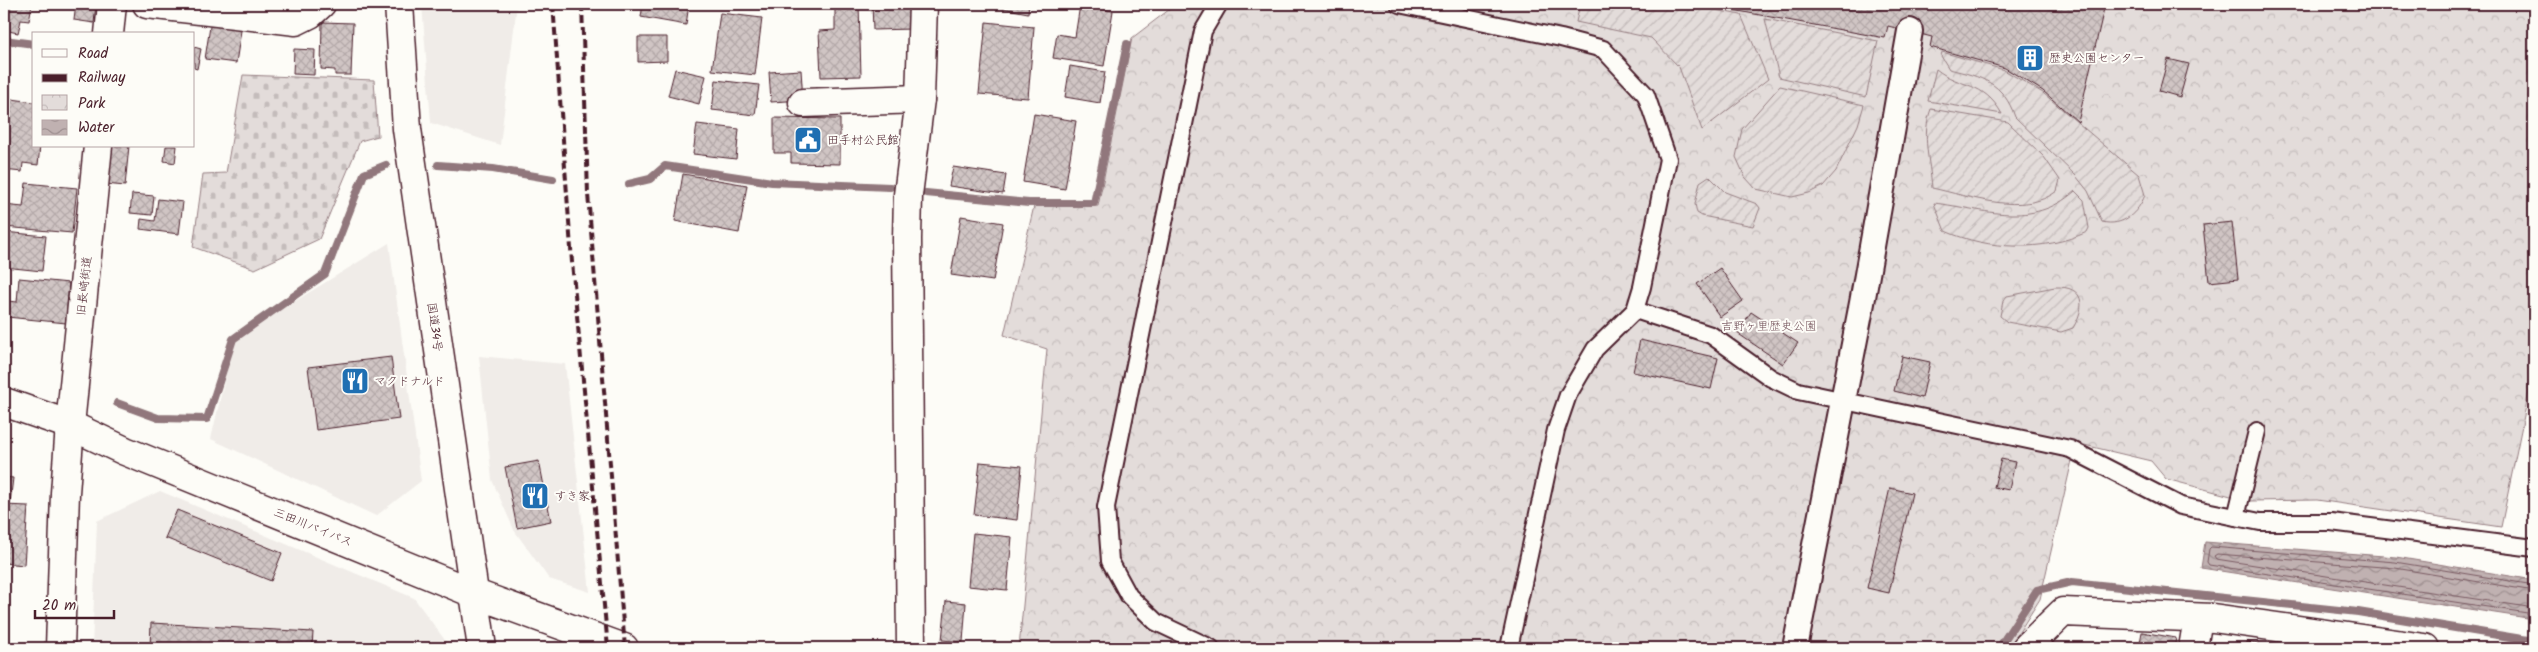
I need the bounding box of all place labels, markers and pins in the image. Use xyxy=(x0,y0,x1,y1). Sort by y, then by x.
building icon: 歴史公園センター xyxy=(2015,43,2045,73)
place label: 歴史公園センター xyxy=(2049,49,2145,68)
public building icon: 田手村公民館 xyxy=(793,125,823,155)
place label: 田手村公民館 xyxy=(827,131,899,150)
restaurant icon: マクドナルド xyxy=(340,366,370,396)
place label: マクドナルド xyxy=(374,372,445,391)
restaurant icon: すき家 xyxy=(520,481,550,511)
place label: すき家 xyxy=(554,487,590,506)

